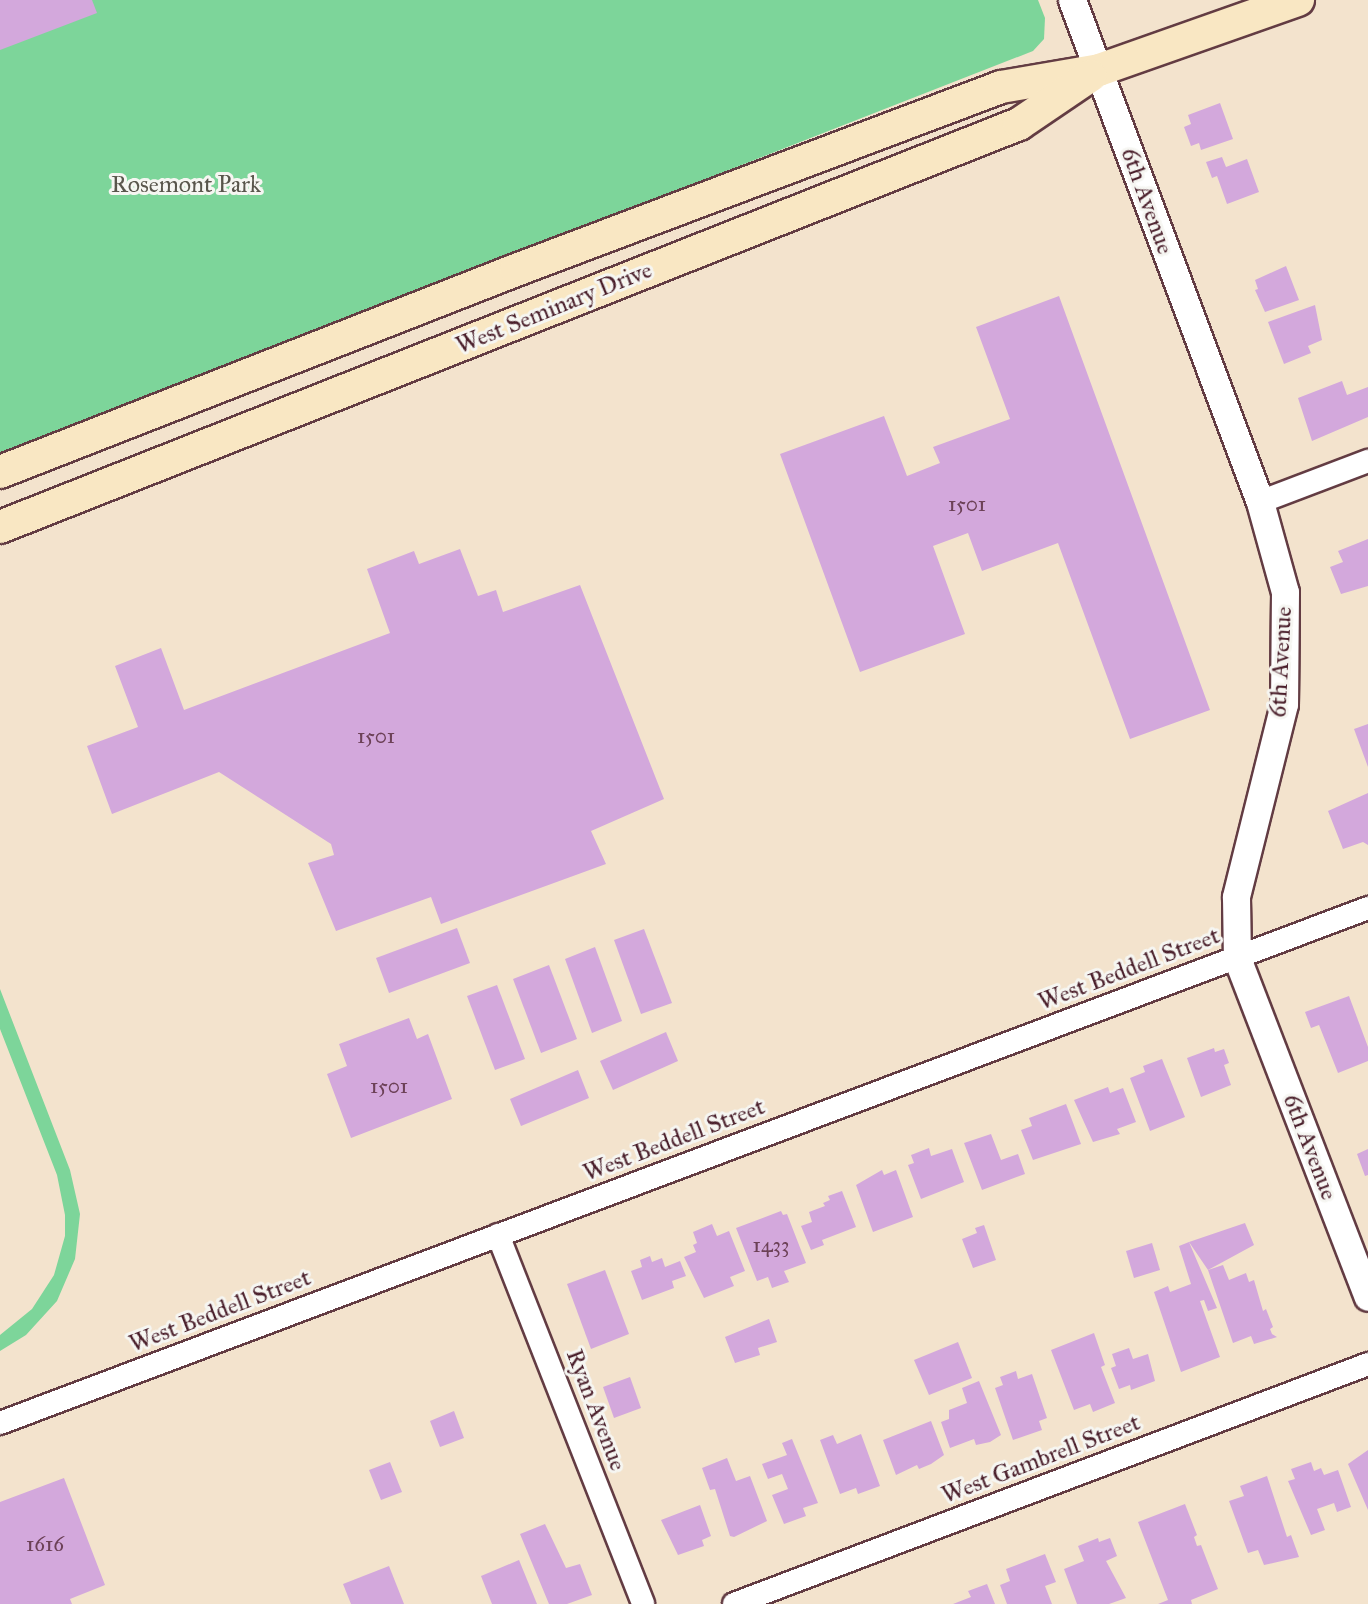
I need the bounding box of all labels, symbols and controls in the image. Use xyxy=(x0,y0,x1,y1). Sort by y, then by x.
street label: 6th Avenue xyxy=(1114,144,1180,258)
park label: Rosemont Park xyxy=(111,171,261,199)
street label: West Seminary Drive xyxy=(452,256,656,360)
house number: 1501 xyxy=(948,491,986,517)
street label: 6th Avenue xyxy=(1264,606,1298,718)
house number: 1501 xyxy=(357,723,395,749)
street label: West Beddell Street xyxy=(1034,921,1224,1017)
house number: 1501 xyxy=(370,1073,408,1099)
street label: 6th Avenue xyxy=(1277,1090,1343,1204)
street label: West Beddell Street xyxy=(579,1092,769,1188)
house number: 1433 xyxy=(753,1232,789,1258)
street label: West Beddell Street xyxy=(125,1263,315,1359)
street label: Ryan Avenue xyxy=(560,1345,632,1475)
street label: West Gambrell Street xyxy=(938,1408,1144,1510)
house number: 1616 xyxy=(26,1531,64,1557)

